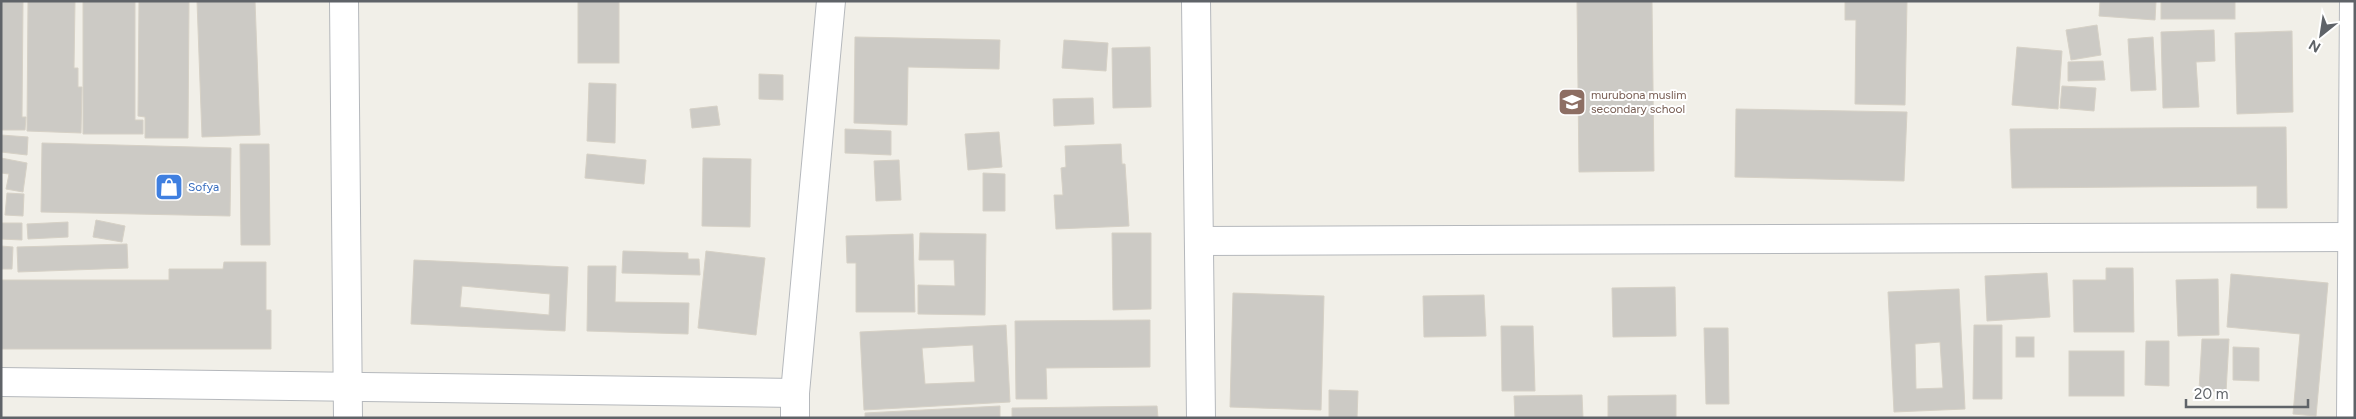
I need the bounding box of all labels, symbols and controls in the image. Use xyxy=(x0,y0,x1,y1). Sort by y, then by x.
north arrow xyxy=(2296,10,2346,60)
text: N xyxy=(2306,36,2324,56)
school or university icon: murubona muslim secondary school xyxy=(1557,87,1587,117)
place label: murubona muslim secondary school xyxy=(1591,88,1687,116)
shop icon: Sofya xyxy=(154,172,184,202)
place label: Sofya xyxy=(188,180,219,194)
scale bar xyxy=(2186,376,2308,408)
text: 20 m xyxy=(2194,385,2228,403)

